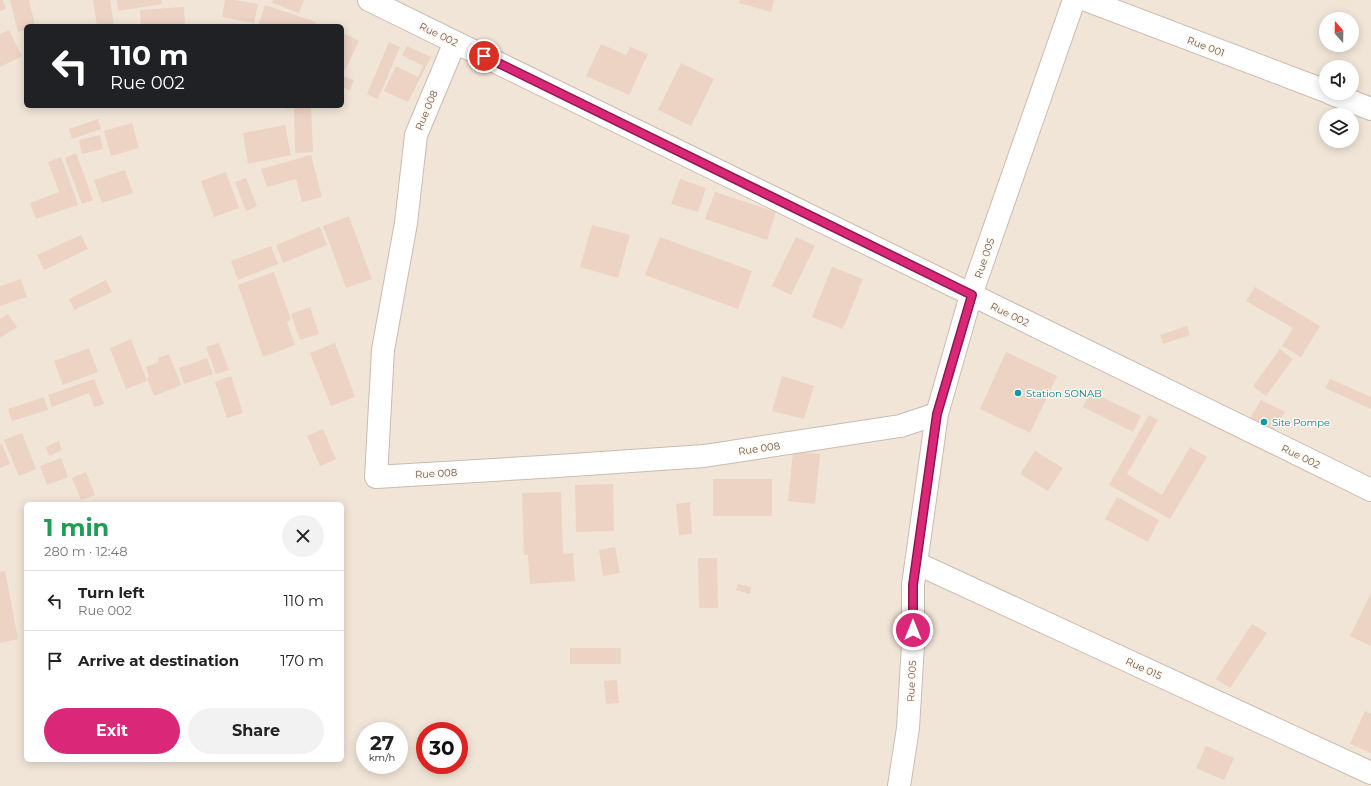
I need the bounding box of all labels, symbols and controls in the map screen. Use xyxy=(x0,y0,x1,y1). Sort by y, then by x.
north arrow xyxy=(1319,12,1359,52)
map controls xyxy=(1319,12,1359,148)
street label: Rue 002 xyxy=(417,20,461,50)
street label: Rue 001 xyxy=(1185,33,1227,60)
text: 110 m xyxy=(110,38,188,72)
pin xyxy=(467,39,501,73)
icon: left xyxy=(44,40,96,92)
icon: arrive xyxy=(473,45,495,67)
button: sound xyxy=(1319,60,1359,100)
text: Rue 002 xyxy=(110,72,185,94)
street label: Rue 008 xyxy=(412,88,441,132)
button: layers xyxy=(1319,108,1359,148)
street label: Rue 005 xyxy=(972,236,997,280)
street label: Rue 002 xyxy=(988,300,1032,330)
place label: Station SONAB xyxy=(1026,387,1102,400)
marker: Station SONAB xyxy=(1013,388,1023,398)
place label: Site Pompe xyxy=(1272,416,1330,429)
marker: Site Pompe xyxy=(1259,417,1269,427)
street label: Rue 008 xyxy=(737,439,781,458)
street label: Rue 002 xyxy=(1279,442,1323,472)
street label: Rue 008 xyxy=(415,466,457,481)
text: 1 min xyxy=(44,513,109,542)
button: close xyxy=(282,515,324,557)
text: 280 m · 12:48 xyxy=(44,543,127,559)
text: Turn left xyxy=(78,583,145,602)
icon: left xyxy=(44,590,66,612)
text: 110 m xyxy=(283,591,324,610)
text: Rue 002 xyxy=(78,602,132,618)
position arrow xyxy=(892,609,934,651)
icon: arrive xyxy=(44,650,66,672)
text: Arrive at destination xyxy=(78,651,239,670)
text: 170 m xyxy=(280,651,324,670)
street label: Rue 015 xyxy=(1124,654,1164,683)
street label: Rue 005 xyxy=(904,660,919,702)
button: Exit xyxy=(44,708,180,754)
button: Share xyxy=(188,708,324,754)
speed limit sign: 30 xyxy=(416,722,468,774)
text: 27 xyxy=(370,731,394,755)
text: km/h xyxy=(369,751,395,764)

